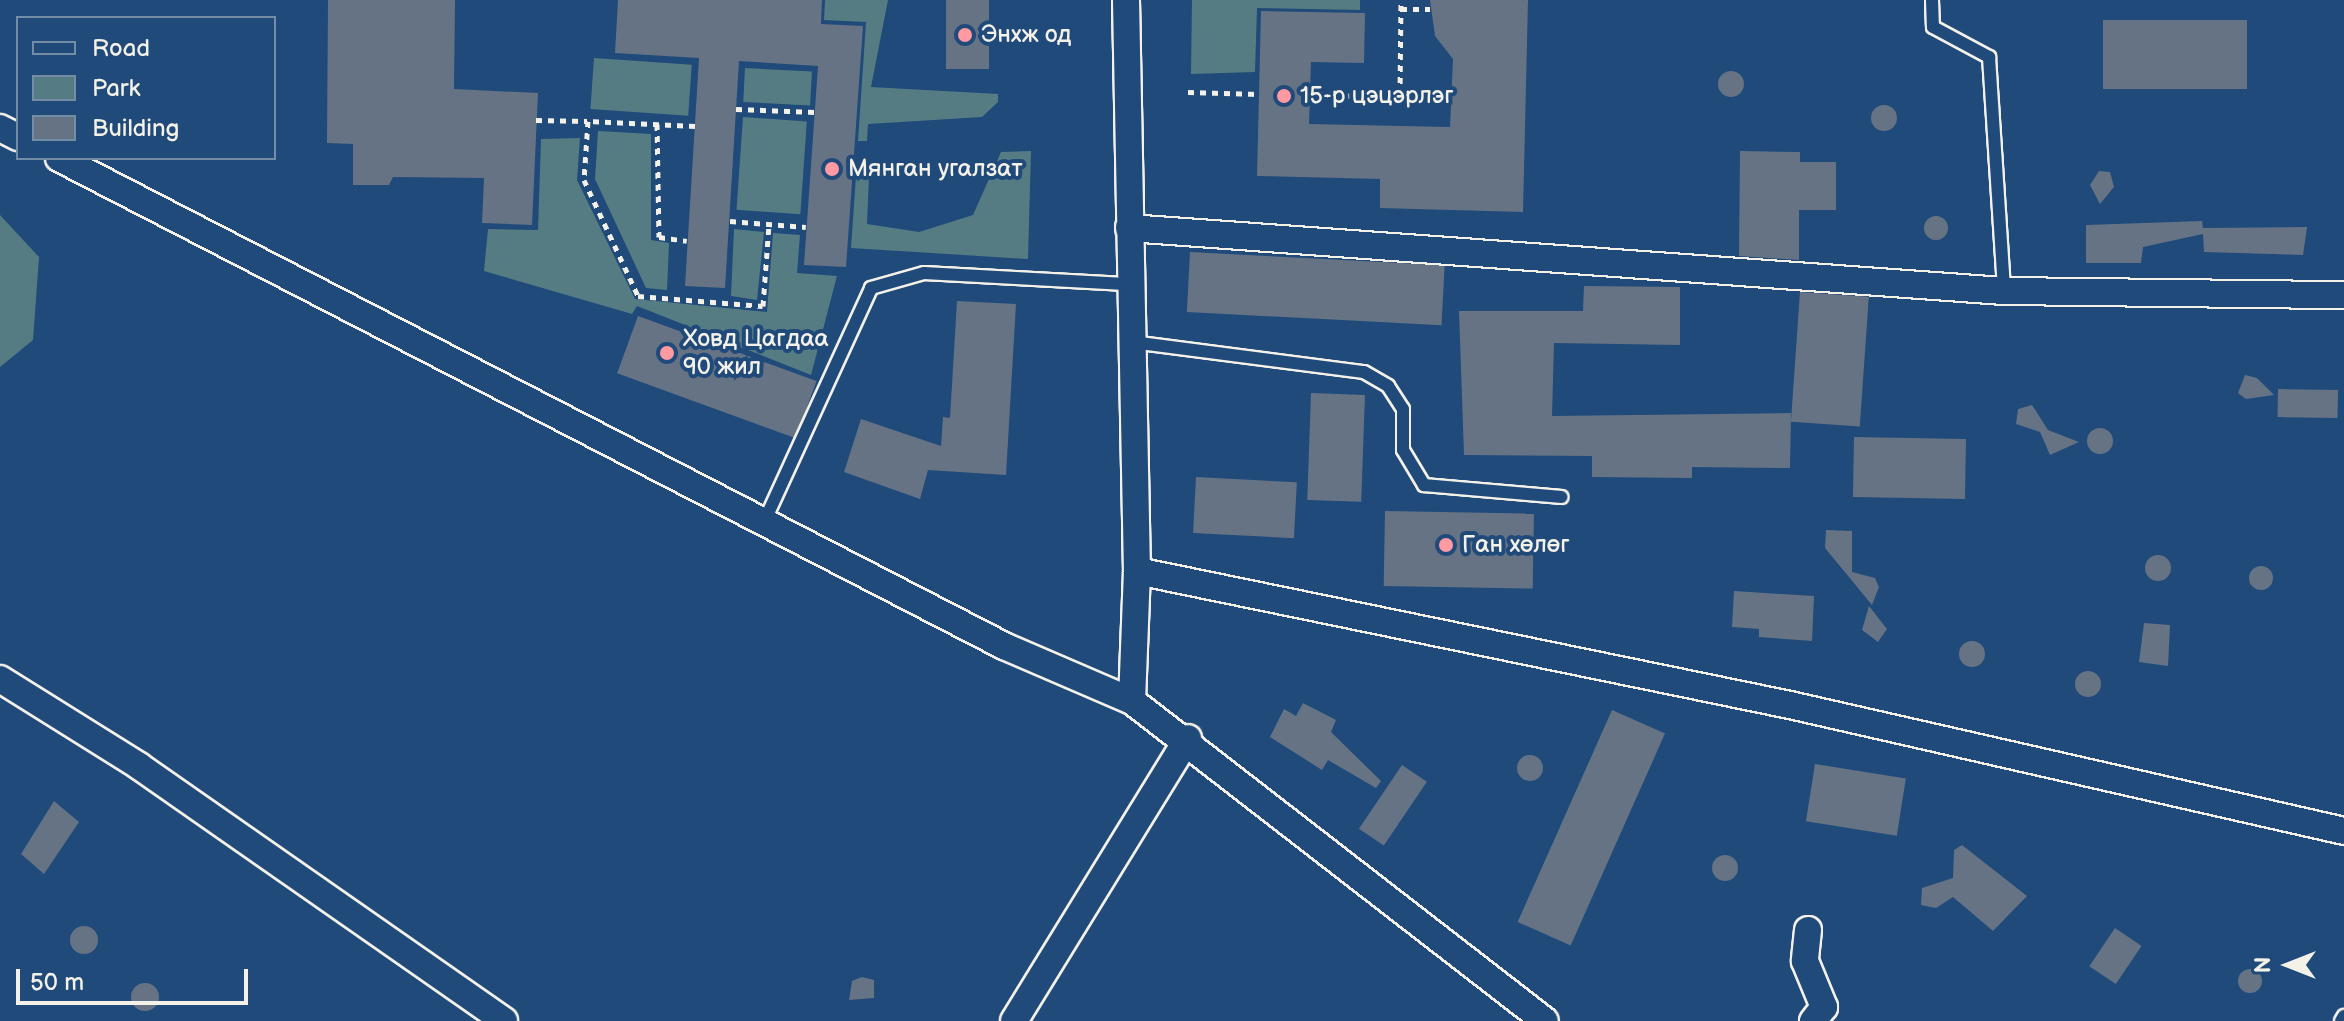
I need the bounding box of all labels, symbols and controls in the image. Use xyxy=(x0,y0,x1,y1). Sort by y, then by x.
legend xyxy=(16,16,276,160)
place label: Энхж од xyxy=(981,21,1071,49)
marker: Энхж од xyxy=(956,26,974,44)
text: Road xyxy=(92,34,150,63)
text: Park xyxy=(92,74,140,103)
place label: 15-р цэцэрлэг xyxy=(1300,82,1454,110)
marker: 15-р цэцэрлэг xyxy=(1275,87,1293,105)
text: Building xyxy=(92,114,179,143)
place label: Мянган угалзат xyxy=(848,155,1023,183)
marker: Мянган угалзат xyxy=(823,160,841,178)
place label: Ховд Цагдаа 90 жил xyxy=(683,325,829,381)
marker: Ховд Цагдаа 90 жил xyxy=(658,344,676,362)
place label: Ган хөлөг xyxy=(1462,531,1570,559)
marker: Ган хөлөг xyxy=(1437,536,1455,554)
north arrow xyxy=(2248,925,2328,1005)
scale bar xyxy=(20,953,252,1003)
text: N xyxy=(2250,957,2277,973)
text: 50 m xyxy=(30,968,84,997)

